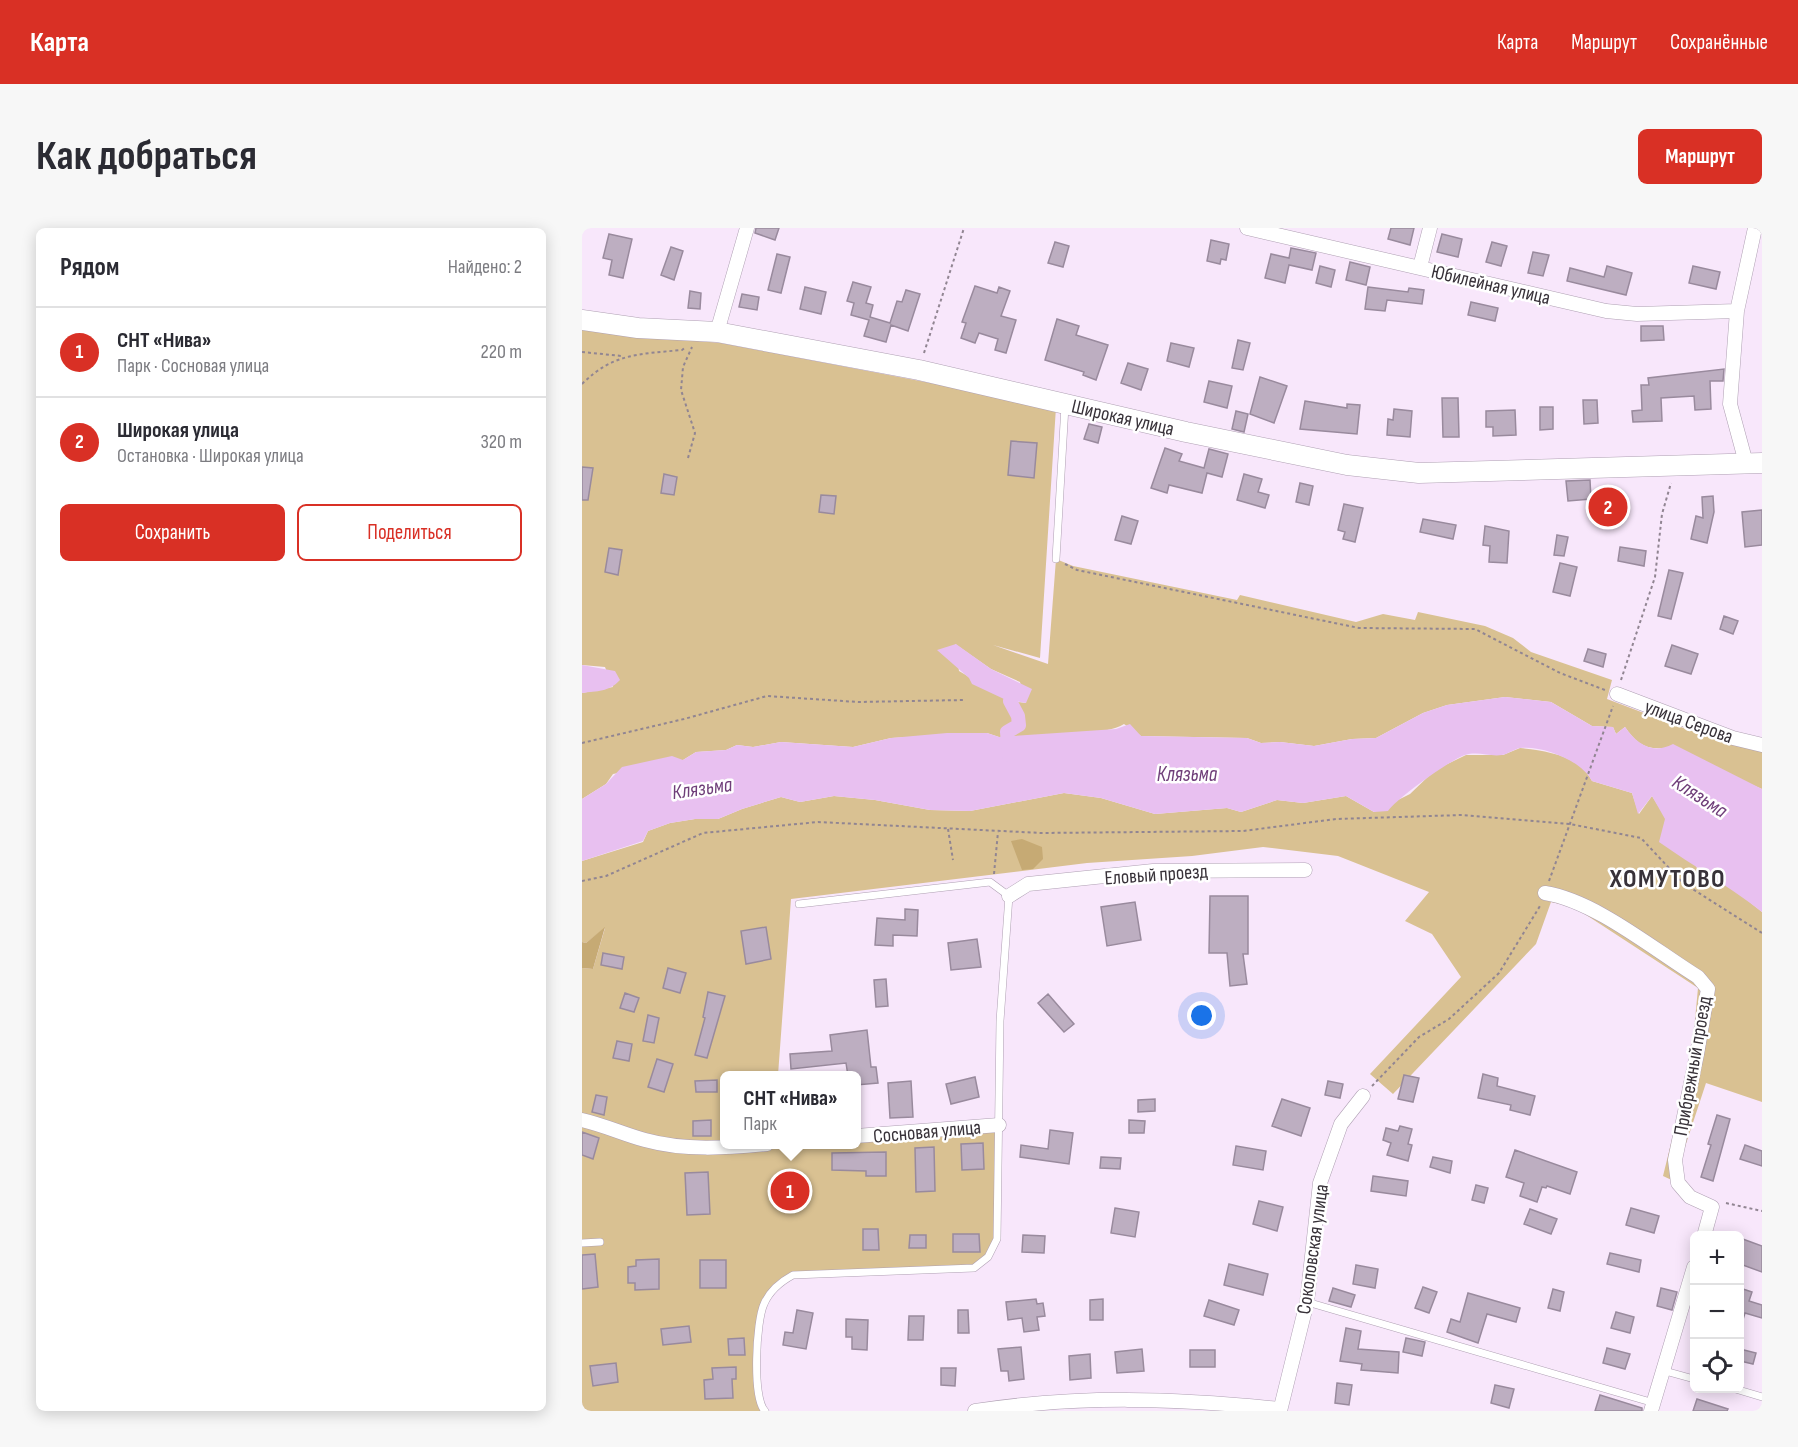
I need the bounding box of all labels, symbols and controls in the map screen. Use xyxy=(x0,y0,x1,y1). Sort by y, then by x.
text: Карта xyxy=(30,26,89,59)
text: Карта xyxy=(1497,30,1538,55)
text: Маршрут xyxy=(1571,30,1637,55)
text: Сохранённые xyxy=(1670,30,1768,55)
button: Маршрут xyxy=(1638,129,1762,184)
text: Как добраться xyxy=(36,131,257,182)
text: Рядом xyxy=(60,252,119,283)
text: Найдено: 2 xyxy=(448,255,522,279)
street label: Юбилейная улица xyxy=(1429,260,1553,310)
text: СНТ «Нива» xyxy=(117,327,212,354)
text: 1 xyxy=(76,340,83,364)
text: 220 m xyxy=(481,340,522,364)
text: Парк · Сосновая улица xyxy=(117,354,269,378)
street label: Широкая улица xyxy=(1069,395,1176,441)
text: Широкая улица xyxy=(117,417,239,444)
text: 2 xyxy=(75,430,84,454)
text: 320 m xyxy=(480,430,522,454)
text: Остановка · Широкая улица xyxy=(117,444,304,468)
pin: 2 xyxy=(1588,484,1628,530)
button: Сохранить xyxy=(60,504,285,561)
button: Поделиться xyxy=(297,504,522,561)
street label: улица Серова xyxy=(1641,695,1736,749)
water label: Клязьма xyxy=(1157,762,1218,787)
water label: Клязьма xyxy=(1668,769,1732,824)
water label: Клязьма xyxy=(670,772,734,805)
street label: Еловый проезд xyxy=(1104,859,1209,891)
district label: ХОМУТОВО xyxy=(1609,864,1726,895)
street label: Прибрежный проезд xyxy=(1669,994,1717,1138)
your location xyxy=(1187,1001,1216,1030)
popup xyxy=(720,1071,861,1149)
text: СНТ «Нива» xyxy=(743,1085,838,1112)
text: Парк xyxy=(743,1112,777,1136)
street label: Сосновая улица xyxy=(872,1115,982,1149)
pin: 1 xyxy=(770,1168,810,1214)
street label: Соколовская улица xyxy=(1292,1183,1334,1316)
map controls xyxy=(1690,1231,1744,1393)
button: + xyxy=(1690,1231,1744,1285)
button: − xyxy=(1690,1285,1744,1339)
button: locate xyxy=(1690,1339,1744,1393)

